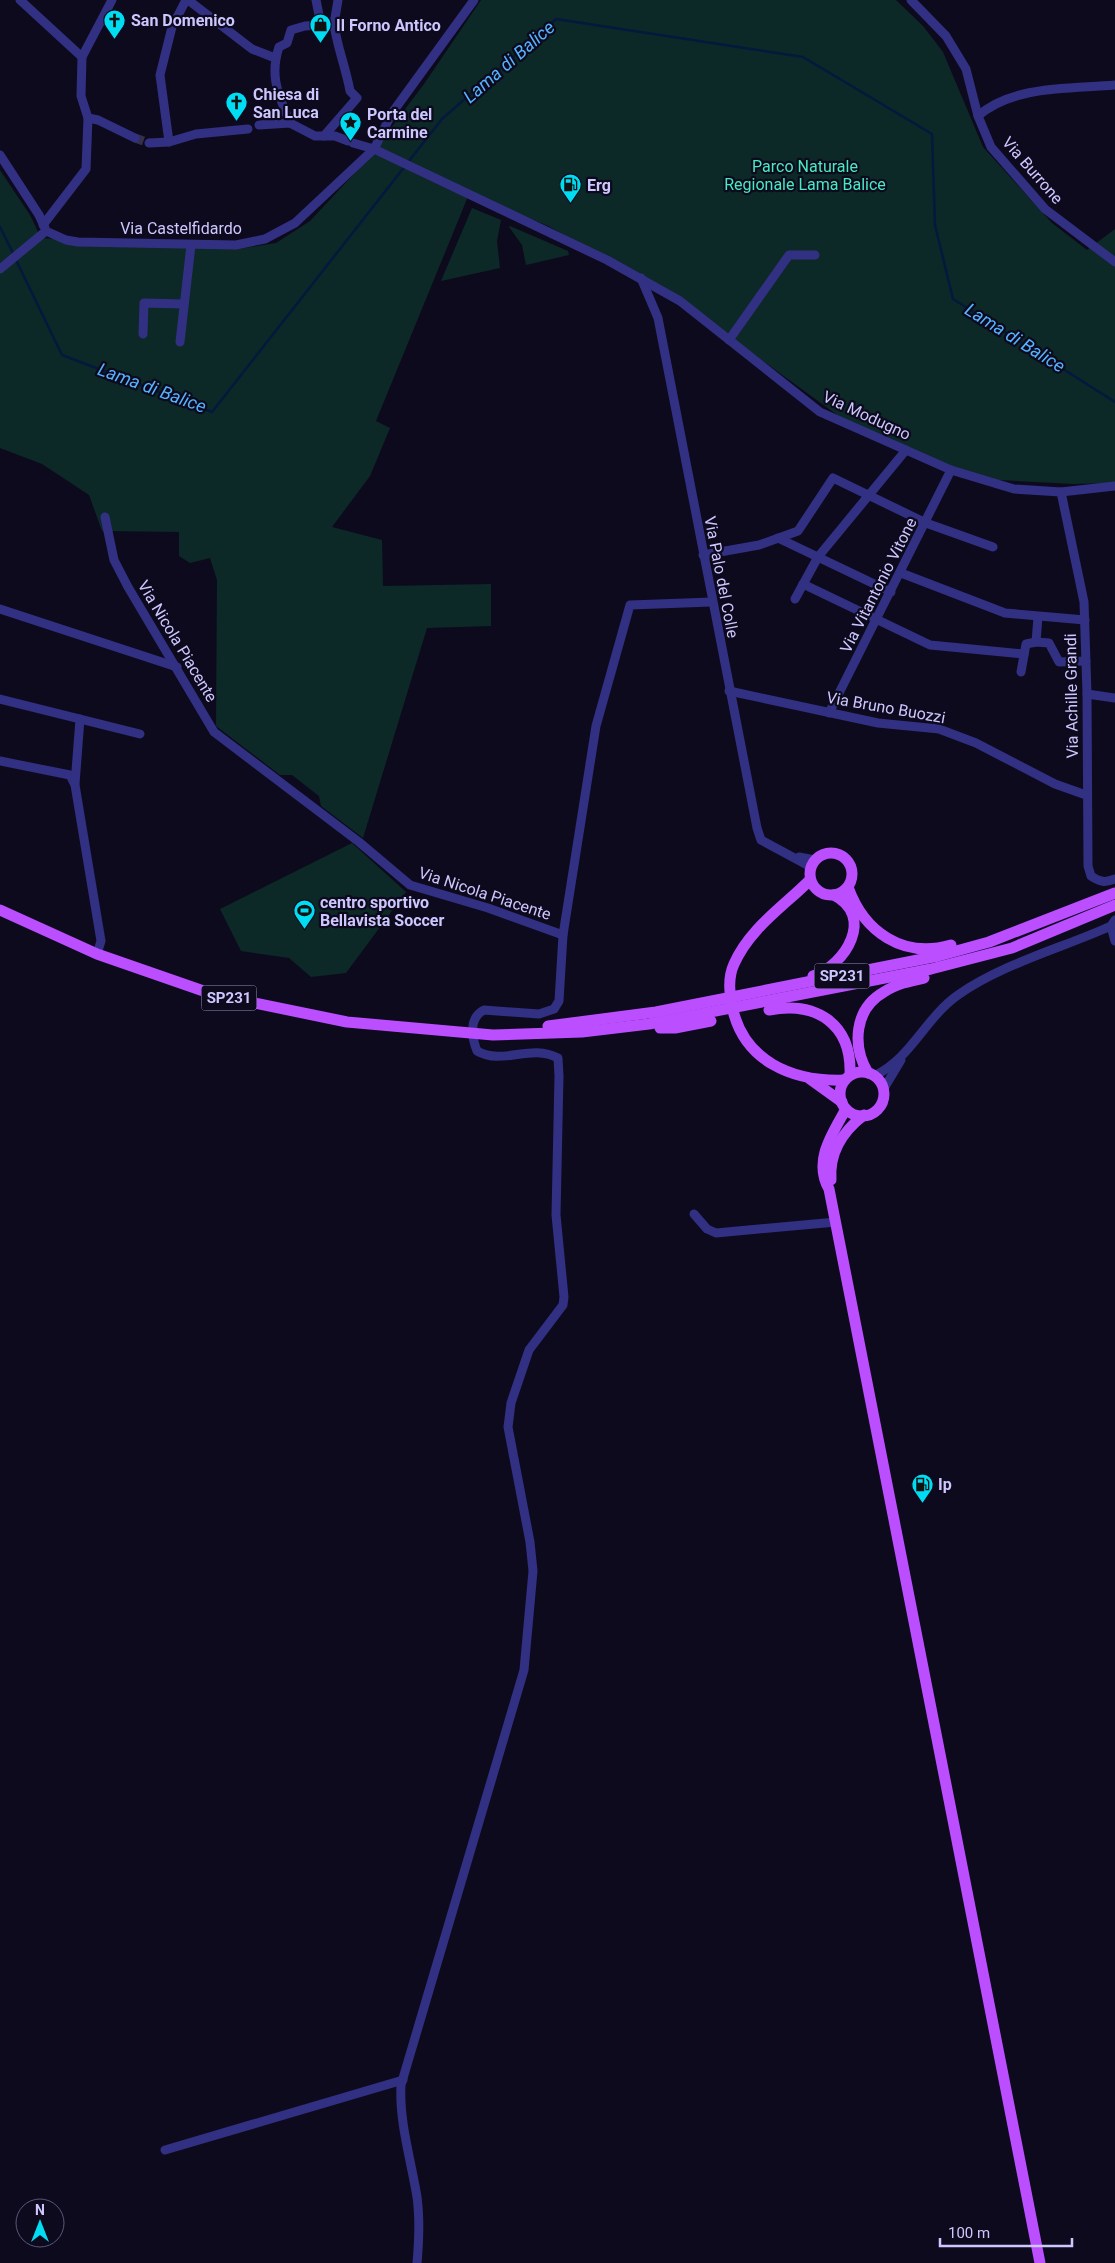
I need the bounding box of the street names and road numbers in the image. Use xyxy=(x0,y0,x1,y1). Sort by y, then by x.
street label: Via Burrone xyxy=(998,133,1067,208)
street label: Via Castelfidardo xyxy=(120,219,242,238)
street label: Via Modugno xyxy=(820,387,914,444)
street label: Via Vitantonio Vitone xyxy=(836,514,921,656)
street label: Via Palo del Colle xyxy=(700,515,743,640)
street label: Via Nicola Piacente xyxy=(134,577,221,705)
street label: Via Achille Grandi xyxy=(1061,633,1082,759)
street label: Via Bruno Buozzi xyxy=(825,688,947,727)
street label: Via Nicola Piacente xyxy=(416,863,554,924)
road number: SP231 xyxy=(814,964,870,988)
road number: SP231 xyxy=(202,986,256,1010)

